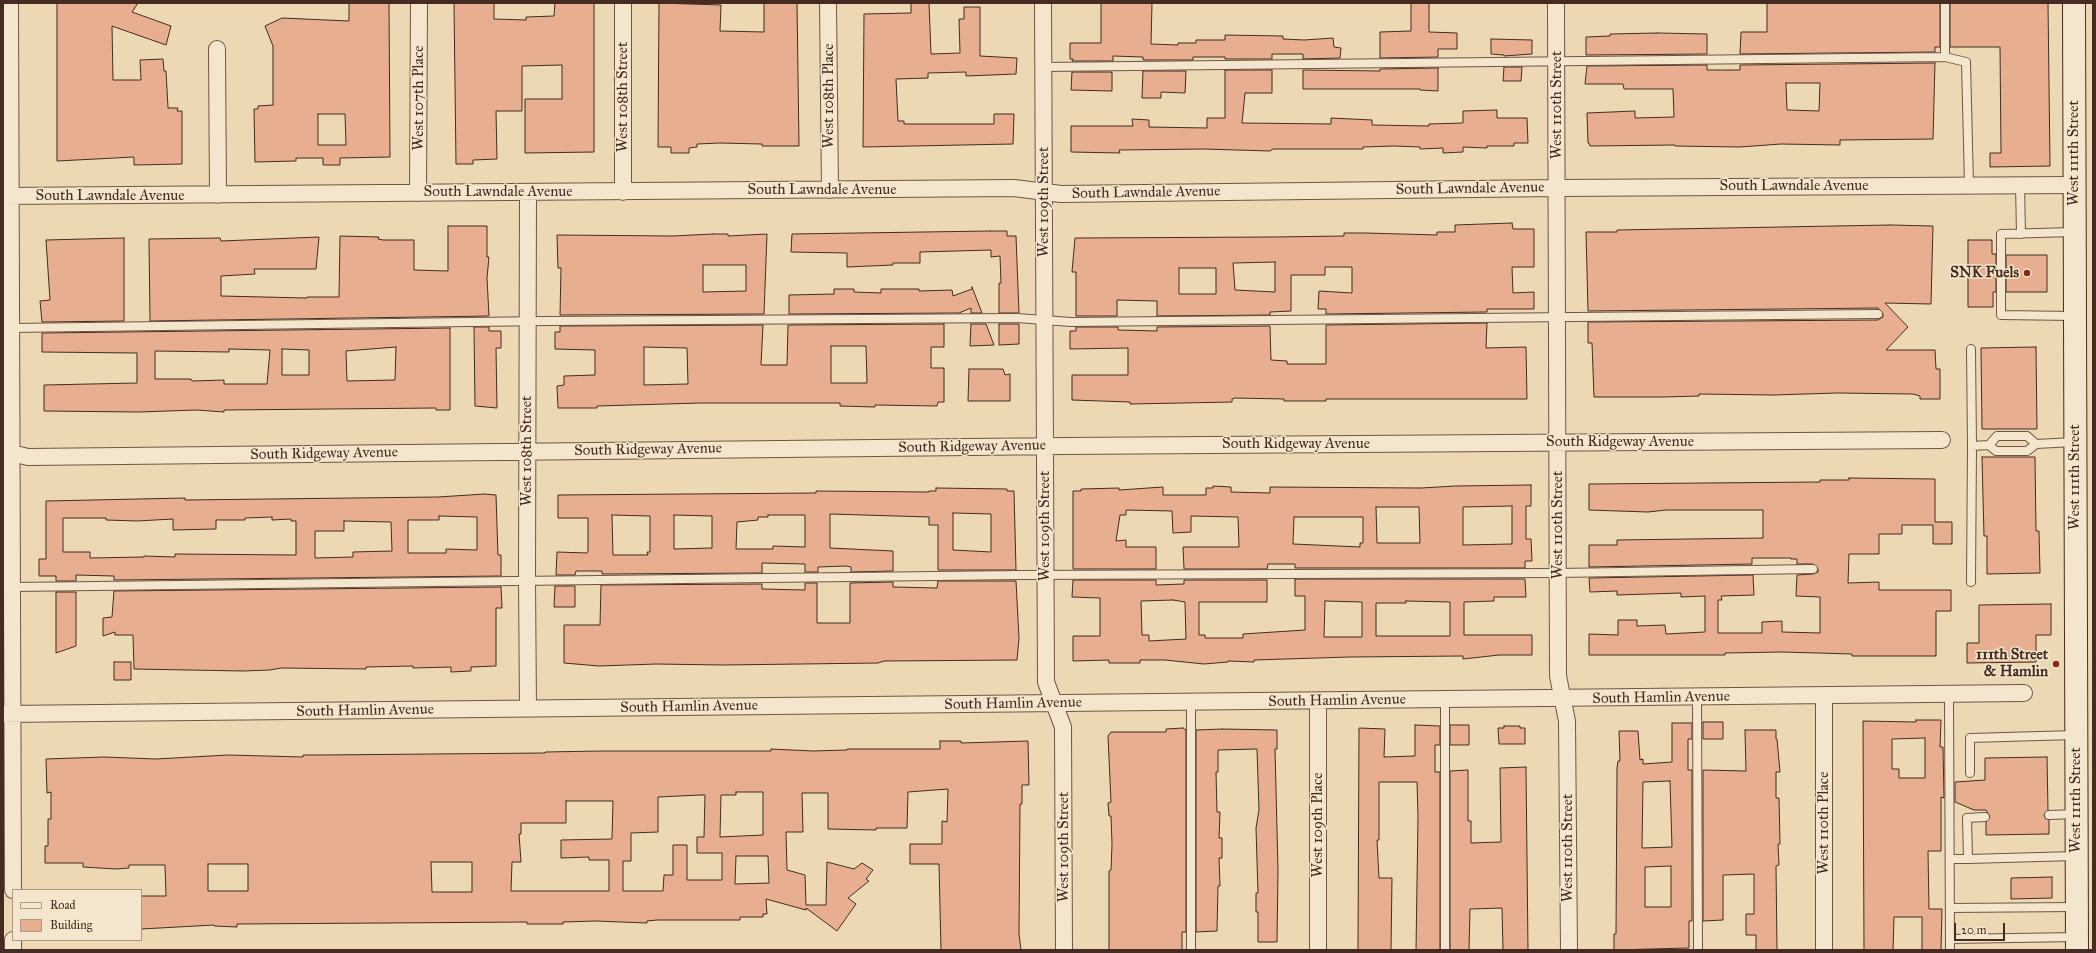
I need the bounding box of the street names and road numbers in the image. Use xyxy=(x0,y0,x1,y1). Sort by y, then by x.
street label: West 108th Street xyxy=(614,42,632,152)
street label: West 108th Place xyxy=(820,44,838,148)
street label: West 107th Place xyxy=(410,46,428,150)
street label: West 110th Street xyxy=(1548,51,1566,159)
street label: West 111th Street xyxy=(2065,100,2083,206)
street label: West 109th Street xyxy=(1035,147,1053,257)
street label: South Lawndale Avenue xyxy=(1720,177,1868,195)
street label: South Lawndale Avenue xyxy=(1395,179,1545,199)
street label: South Lawndale Avenue xyxy=(748,181,896,199)
street label: South Lawndale Avenue xyxy=(424,183,572,201)
street label: South Lawndale Avenue xyxy=(1071,183,1221,203)
street label: South Lawndale Avenue xyxy=(36,187,184,205)
street label: West 108th Street xyxy=(518,396,536,506)
street label: West 111th Street xyxy=(2066,424,2084,530)
street label: South Ridgeway Avenue xyxy=(1546,433,1694,451)
street label: South Ridgeway Avenue xyxy=(1222,435,1370,453)
street label: South Ridgeway Avenue xyxy=(898,437,1046,457)
street label: South Ridgeway Avenue xyxy=(574,440,722,460)
street label: South Ridgeway Avenue xyxy=(250,444,398,464)
street label: West 109th Street xyxy=(1036,471,1054,581)
street label: West 110th Street xyxy=(1549,471,1567,579)
street label: South Hamlin Avenue xyxy=(1592,688,1730,708)
street label: South Hamlin Avenue xyxy=(1268,691,1406,711)
street label: South Hamlin Avenue xyxy=(944,694,1082,714)
street label: South Hamlin Avenue xyxy=(620,697,758,717)
street label: South Hamlin Avenue xyxy=(296,701,434,721)
street label: West 111th Street xyxy=(2067,747,2085,853)
street label: West 110th Place xyxy=(1815,772,1833,874)
street label: West 109th Place xyxy=(1309,773,1327,877)
street label: West 109th Street xyxy=(1055,792,1073,902)
street label: West 110th Street xyxy=(1559,794,1577,902)

